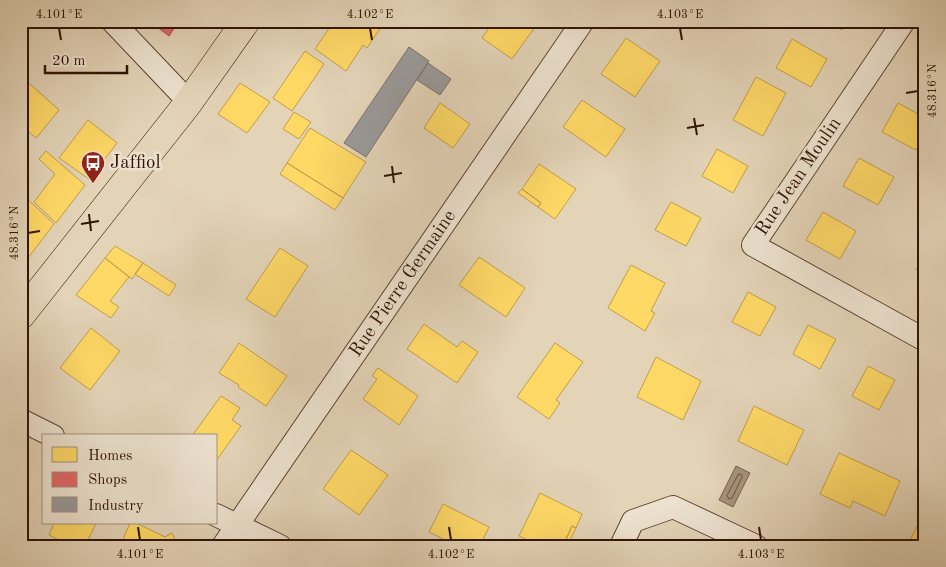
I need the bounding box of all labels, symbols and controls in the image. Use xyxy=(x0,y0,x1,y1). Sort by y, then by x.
text: 4.101°E xyxy=(36,9,82,21)
text: 4.102°E xyxy=(347,9,393,21)
text: 4.103°E xyxy=(657,9,703,21)
scale bar xyxy=(45,42,128,74)
text: 20 m xyxy=(52,54,86,69)
text: 48.316°N xyxy=(927,64,939,118)
street label: Rue Jean Moulin xyxy=(753,115,845,239)
bus stop icon: Jaffiol xyxy=(80,150,106,184)
place label: Jaffiol xyxy=(110,154,161,173)
text: 48.316°N xyxy=(9,206,21,260)
street label: Rue Pierre Germaine xyxy=(346,207,460,361)
legend xyxy=(42,434,218,524)
text: Homes xyxy=(88,449,133,464)
text: Shops xyxy=(88,473,127,488)
text: Industry xyxy=(88,499,144,514)
text: 4.101°E xyxy=(117,549,163,561)
text: 4.102°E xyxy=(428,549,474,561)
text: 4.103°E xyxy=(738,549,784,561)

